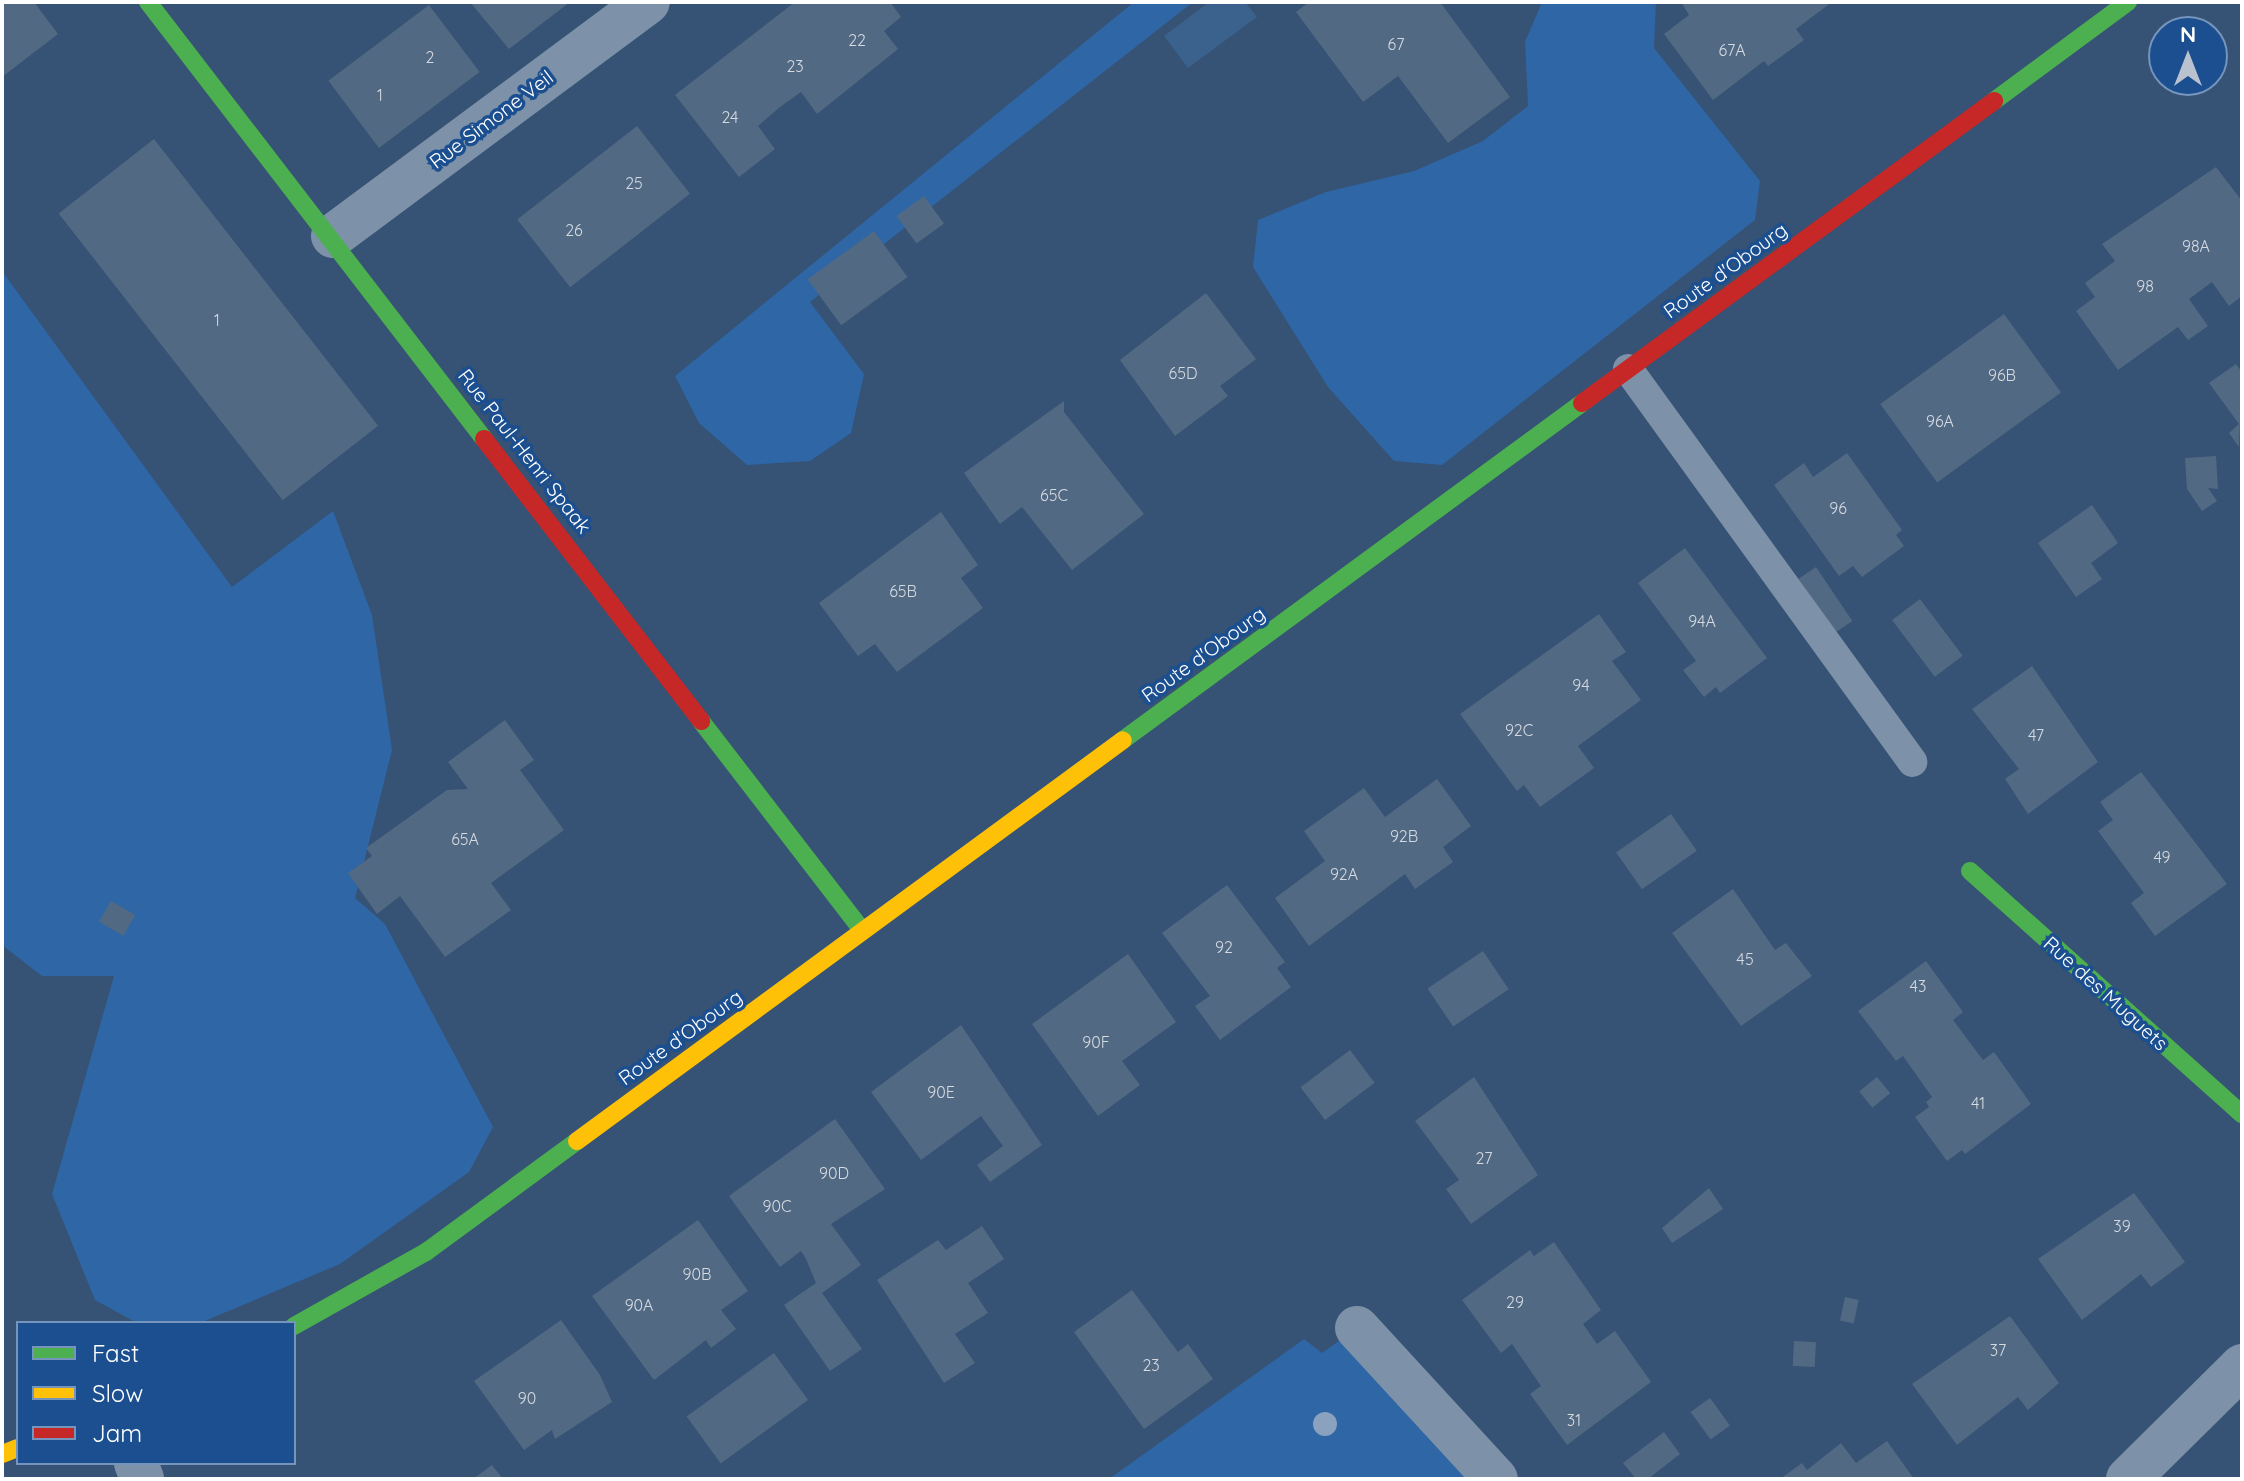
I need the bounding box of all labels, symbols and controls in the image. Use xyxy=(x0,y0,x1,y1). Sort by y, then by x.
north arrow xyxy=(2148,16,2228,96)
text: N xyxy=(2180,20,2196,48)
house number: 22 xyxy=(848,30,866,50)
house number: 67 xyxy=(1388,34,1404,54)
house number: 67A xyxy=(1718,40,1746,60)
house number: 2 xyxy=(426,47,434,67)
house number: 23 xyxy=(786,56,804,76)
street label: Rue Simone Veil xyxy=(424,65,558,173)
house number: 1 xyxy=(377,85,383,105)
house number: 24 xyxy=(721,107,739,127)
house number: 25 xyxy=(625,173,643,193)
street label: Route d'Obourg xyxy=(1659,217,1791,323)
house number: 26 xyxy=(565,220,583,240)
house number: 98A xyxy=(2182,236,2210,256)
house number: 98 xyxy=(2136,276,2154,296)
house number: 1 xyxy=(214,310,220,330)
house number: 65D xyxy=(1169,363,1197,383)
street label: Rue Paul-Henri Spaak xyxy=(453,364,597,538)
house number: 96B xyxy=(1988,365,2016,385)
house number: 96A xyxy=(1926,411,1954,431)
house number: 65C xyxy=(1040,485,1068,505)
house number: 96 xyxy=(1829,498,1847,518)
house number: 65B xyxy=(889,581,917,601)
street label: Route d'Obourg xyxy=(1137,601,1269,707)
house number: 94A xyxy=(1688,611,1716,631)
house number: 94 xyxy=(1572,675,1590,695)
house number: 92C xyxy=(1505,720,1533,740)
house number: 47 xyxy=(2028,725,2044,745)
house number: 92B xyxy=(1390,826,1418,846)
house number: 65A xyxy=(451,829,479,849)
house number: 49 xyxy=(2153,847,2171,867)
house number: 92A xyxy=(1330,864,1358,884)
street label: Rue des Muguets xyxy=(2039,931,2173,1055)
house number: 92 xyxy=(1215,937,1233,957)
house number: 45 xyxy=(1736,949,1754,969)
house number: 43 xyxy=(1910,976,1926,996)
street label: Route d'Obourg xyxy=(614,984,746,1090)
house number: 90F xyxy=(1082,1032,1110,1052)
house number: 90E xyxy=(927,1082,955,1102)
house number: 41 xyxy=(1971,1093,1985,1113)
house number: 27 xyxy=(1476,1148,1492,1168)
house number: 90D xyxy=(819,1163,849,1183)
house number: 90C xyxy=(763,1196,791,1216)
house number: 39 xyxy=(2113,1216,2131,1236)
house number: 90B xyxy=(683,1264,711,1284)
house number: 29 xyxy=(1506,1292,1524,1312)
house number: 90A xyxy=(625,1295,653,1315)
legend xyxy=(16,1321,296,1465)
text: Fast xyxy=(92,1338,139,1368)
house number: 37 xyxy=(1990,1340,2006,1360)
house number: 23 xyxy=(1142,1355,1160,1375)
text: Slow xyxy=(92,1378,143,1408)
house number: 90 xyxy=(518,1388,536,1408)
house number: 31 xyxy=(1567,1410,1581,1430)
text: Jam xyxy=(92,1418,142,1448)

